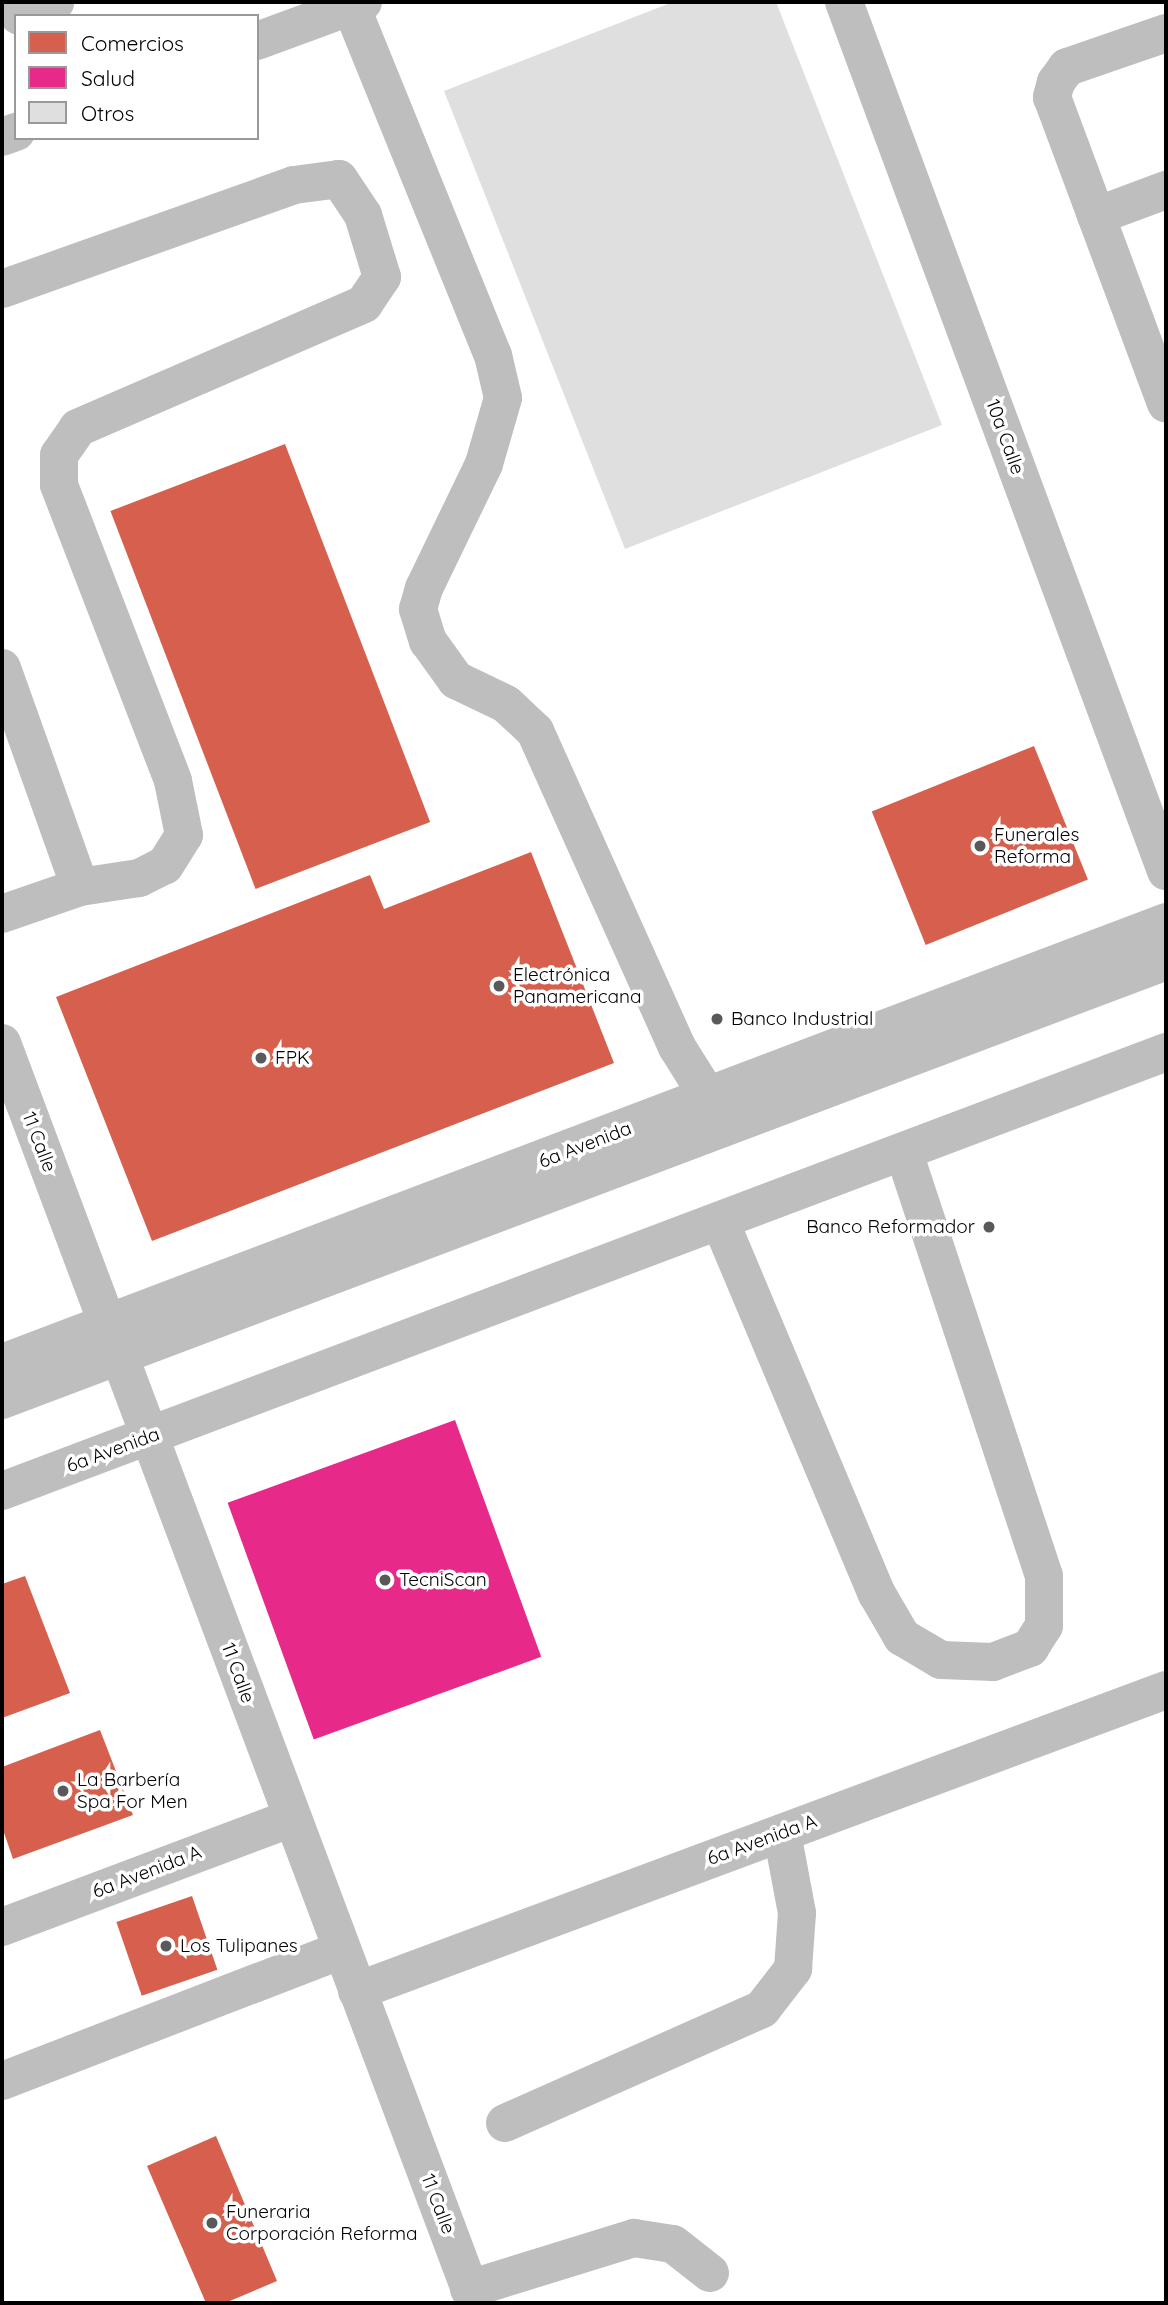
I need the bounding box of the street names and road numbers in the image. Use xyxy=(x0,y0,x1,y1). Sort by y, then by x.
street label: 10a Calle xyxy=(981,396,1029,478)
street label: 11 Calle xyxy=(17,1109,61,1175)
street label: 6a Avenida xyxy=(535,1117,635,1173)
street label: 6a Avenida xyxy=(63,1423,163,1477)
street label: 11 Calle xyxy=(217,1640,259,1706)
street label: 6a Avenida A xyxy=(704,1810,820,1870)
street label: 6a Avenida A xyxy=(89,1841,205,1903)
street label: 11 Calle xyxy=(416,2171,460,2237)

